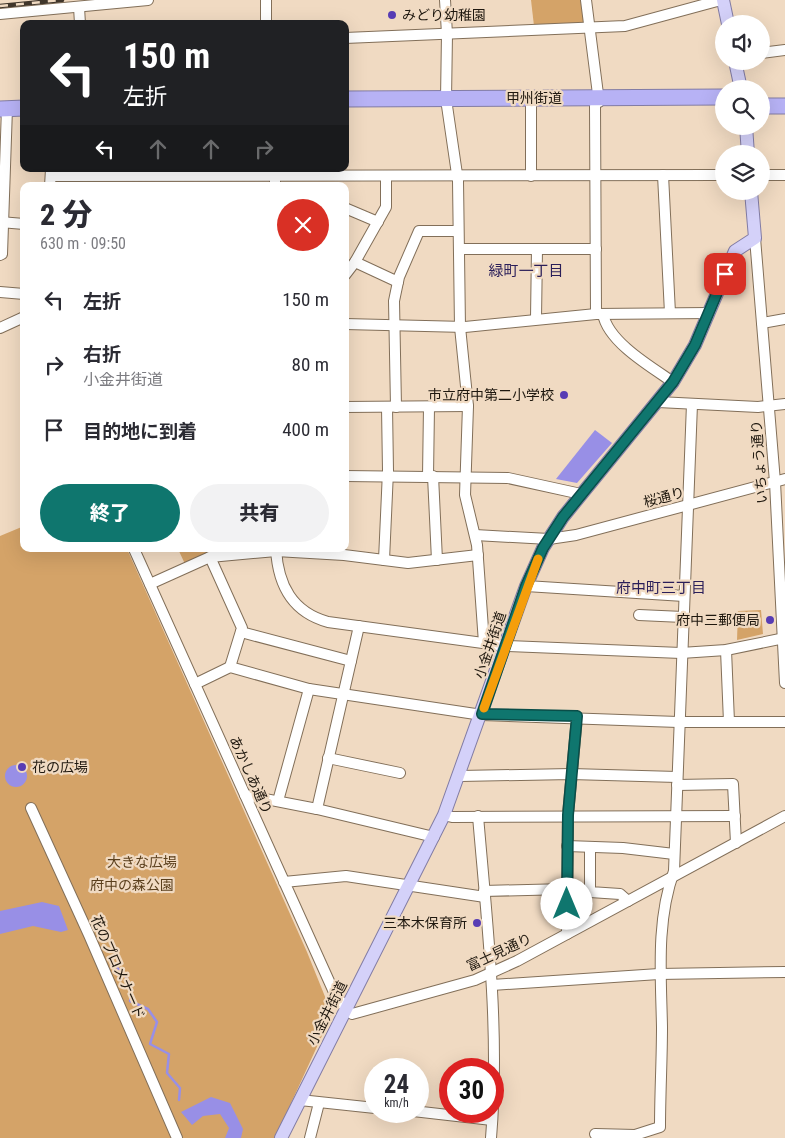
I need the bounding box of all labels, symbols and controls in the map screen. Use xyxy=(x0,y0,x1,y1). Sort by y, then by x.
place label: みどり幼稚園 xyxy=(402,7,486,23)
marker: みどり幼稚園 xyxy=(386,9,398,21)
map controls xyxy=(715,15,770,200)
button: sound xyxy=(715,15,770,70)
text: 150 m xyxy=(123,36,210,77)
icon: left xyxy=(40,40,105,105)
button: search xyxy=(715,80,770,135)
text: 左折 xyxy=(123,84,167,109)
street label: 甲州街道 xyxy=(506,90,562,106)
icon: left xyxy=(91,135,119,163)
icon: ahead xyxy=(144,135,172,163)
icon: ahead xyxy=(197,135,225,163)
icon: right xyxy=(250,135,278,163)
button: layers xyxy=(715,145,770,200)
text: 2 分 xyxy=(40,197,92,232)
button: close xyxy=(277,199,329,251)
text: 630 m · 09:50 xyxy=(40,234,126,253)
pin xyxy=(704,253,746,295)
icon: arrive xyxy=(711,260,739,288)
district label: 緑町一丁目 xyxy=(488,262,564,280)
icon: left xyxy=(40,286,68,314)
text: 150 m xyxy=(282,288,329,311)
text: 左折 xyxy=(83,290,121,313)
text: 右折 xyxy=(83,343,121,366)
icon: right xyxy=(40,351,68,379)
text: 80 m xyxy=(292,353,329,376)
text: 小金井街道 xyxy=(83,370,163,389)
place label: 市立府中第二小学校 xyxy=(428,387,554,403)
marker: 市立府中第二小学校 xyxy=(558,389,570,401)
icon: arrive xyxy=(40,416,68,444)
text: 400 m xyxy=(282,418,329,441)
text: 目的地に到着 xyxy=(83,420,197,443)
street label: いちょう通り xyxy=(748,420,770,504)
button: 終了 xyxy=(40,484,180,542)
button: 共有 xyxy=(190,484,329,542)
street label: 桜通り xyxy=(642,484,686,510)
district label: 府中町三丁目 xyxy=(616,579,706,597)
street label: 小金井街道 xyxy=(471,609,509,681)
place label: 府中三郵便局 xyxy=(676,612,760,628)
marker: 府中三郵便局 xyxy=(764,614,776,626)
street label: あかしあ通り xyxy=(227,733,275,817)
place label: 花の広場 xyxy=(32,759,88,775)
marker: 花の広場 xyxy=(16,761,28,773)
park label: 大きな広場 xyxy=(107,854,177,870)
park label: 府中の森公園 xyxy=(90,877,174,893)
position arrow xyxy=(540,877,592,929)
street label: 花のプロメナード xyxy=(88,913,148,1021)
place label: 三本木保育所 xyxy=(383,915,467,931)
marker: 三本木保育所 xyxy=(471,917,483,929)
street label: 富士見通り xyxy=(464,930,534,974)
street label: 小金井街道 xyxy=(304,978,350,1048)
speed limit sign: 30 xyxy=(439,1058,504,1123)
text: 24 xyxy=(384,1070,409,1099)
text: km/h xyxy=(384,1096,409,1110)

